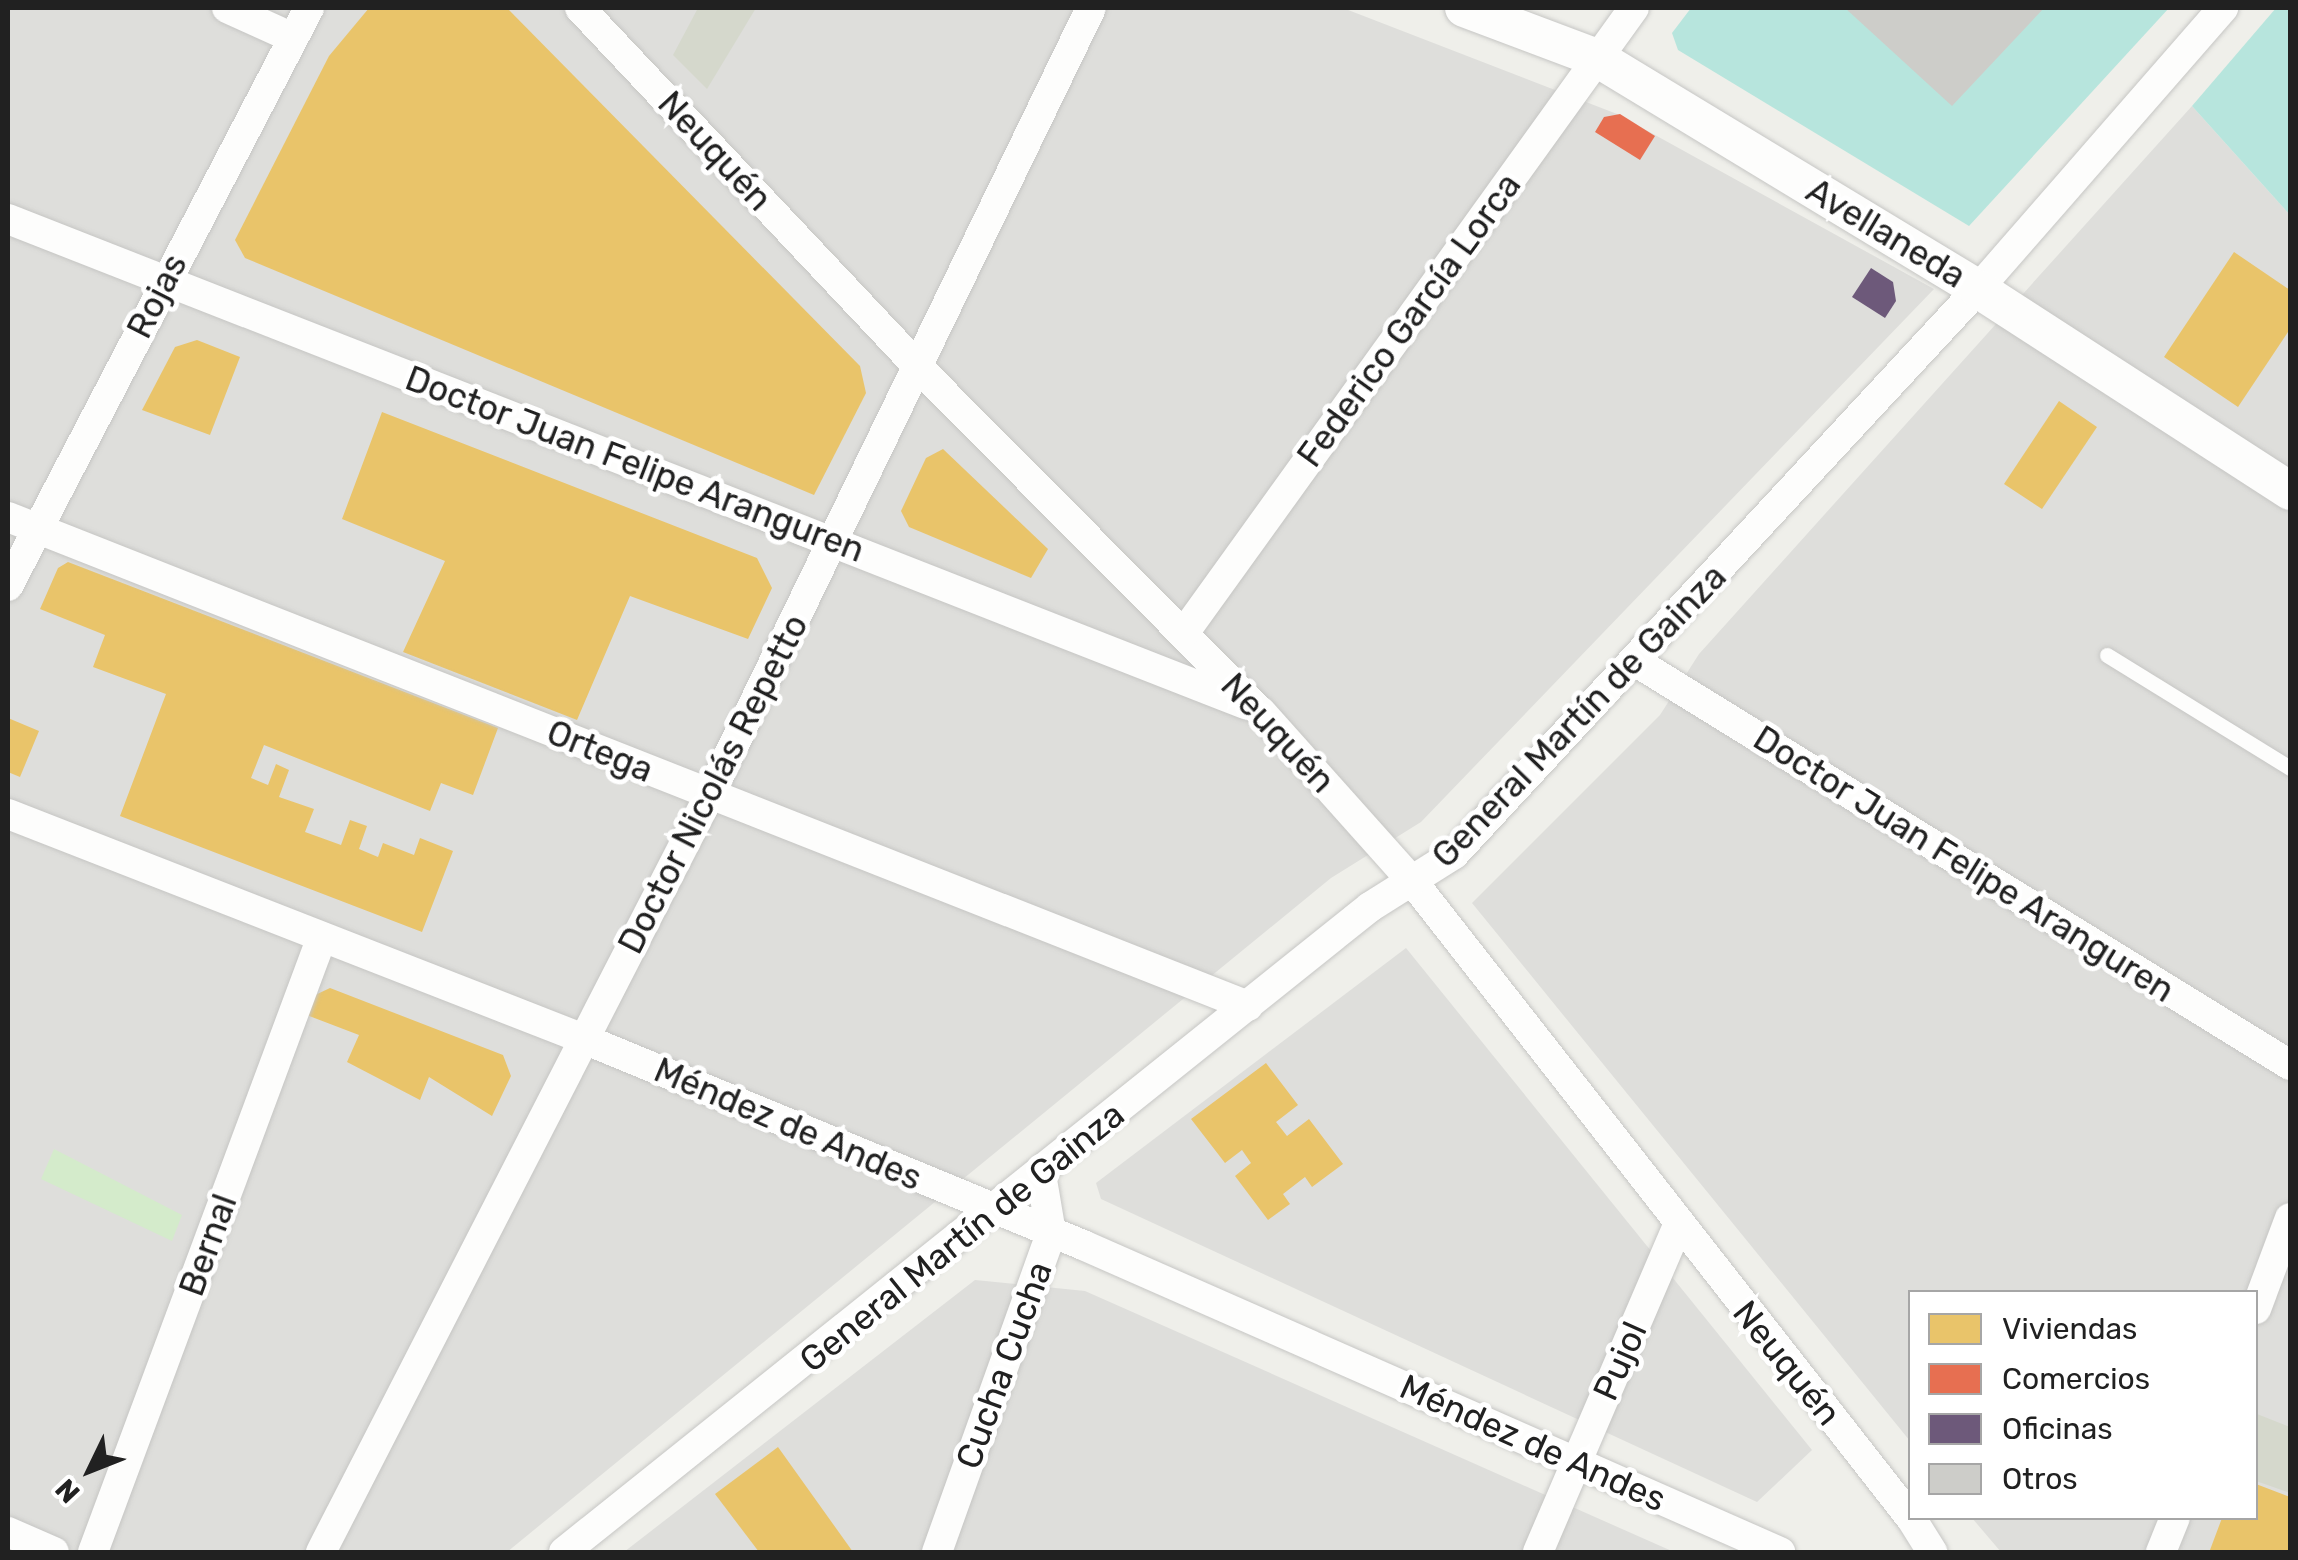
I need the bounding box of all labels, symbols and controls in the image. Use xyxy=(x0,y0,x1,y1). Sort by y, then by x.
street label: Neuquén xyxy=(649,83,781,219)
street label: Federico García Lorca xyxy=(1288,165,1530,475)
street label: Avellaneda xyxy=(1799,169,1973,297)
street label: Rojas xyxy=(118,247,196,345)
street label: Doctor Juan Felipe Aranguren xyxy=(399,357,871,571)
street label: General Martín de Gainza xyxy=(1423,556,1735,876)
street label: Doctor Nicolás Repetto xyxy=(609,607,817,961)
street label: Neuquén xyxy=(1212,665,1344,801)
street label: Ortega xyxy=(541,711,659,791)
street label: Doctor Juan Felipe Aranguren xyxy=(1745,716,2183,1012)
street label: Méndez de Andes xyxy=(648,1049,928,1199)
street label: General Martín de Gainza xyxy=(791,1093,1133,1381)
street label: Bernal xyxy=(170,1188,246,1302)
street label: Cucha Cucha xyxy=(947,1256,1061,1474)
legend xyxy=(1908,1290,2258,1520)
street label: Neuquén xyxy=(1724,1292,1850,1434)
text: Viviendas xyxy=(2002,1311,2137,1347)
street label: Pujol xyxy=(1584,1315,1656,1407)
text: Comercios xyxy=(2002,1361,2150,1397)
street label: Méndez de Andes xyxy=(1393,1365,1673,1521)
text: Oficinas xyxy=(2002,1411,2113,1447)
north arrow xyxy=(40,1420,140,1520)
text: Otros xyxy=(2002,1461,2078,1497)
text: N xyxy=(49,1472,87,1509)

